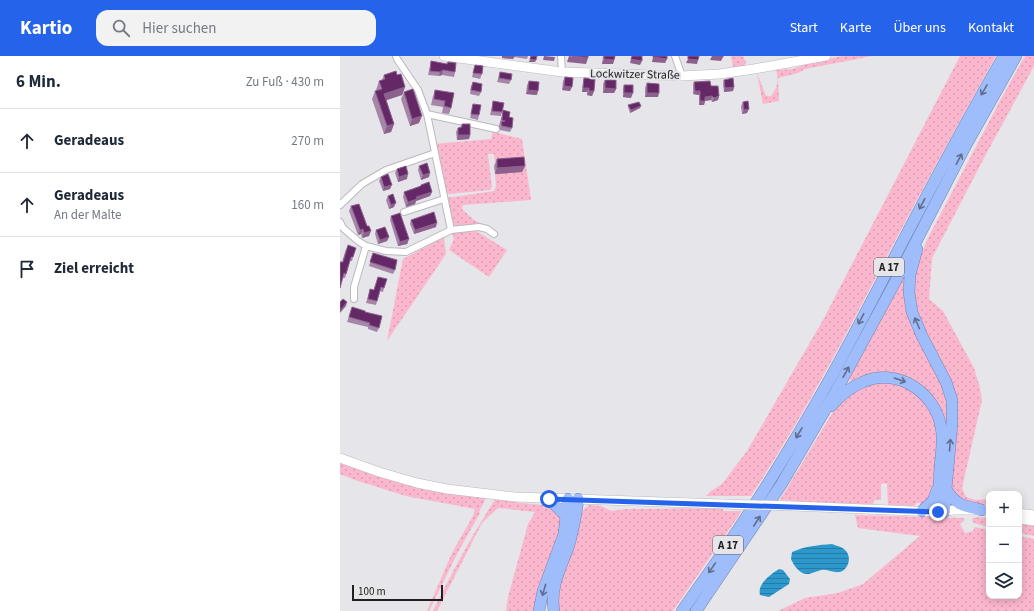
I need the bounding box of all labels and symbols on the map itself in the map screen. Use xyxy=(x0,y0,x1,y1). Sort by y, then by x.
street label: Lockwitzer Straße xyxy=(590,65,680,84)
one-way arrow xyxy=(980,84,988,95)
one-way arrow xyxy=(956,153,963,165)
one-way arrow xyxy=(918,198,925,210)
road number: A 17 xyxy=(874,258,904,276)
one-way arrow xyxy=(857,313,865,325)
one-way arrow xyxy=(912,318,920,330)
one-way arrow xyxy=(843,366,850,378)
one-way arrow xyxy=(894,377,906,385)
one-way arrow xyxy=(794,427,802,439)
one-way arrow xyxy=(947,439,954,452)
route start xyxy=(540,490,558,508)
route end xyxy=(929,503,947,521)
one-way arrow xyxy=(753,516,761,527)
road number: A 17 xyxy=(713,536,743,554)
one-way arrow xyxy=(708,562,716,573)
scale bar xyxy=(352,583,443,602)
one-way arrow xyxy=(540,583,547,596)

